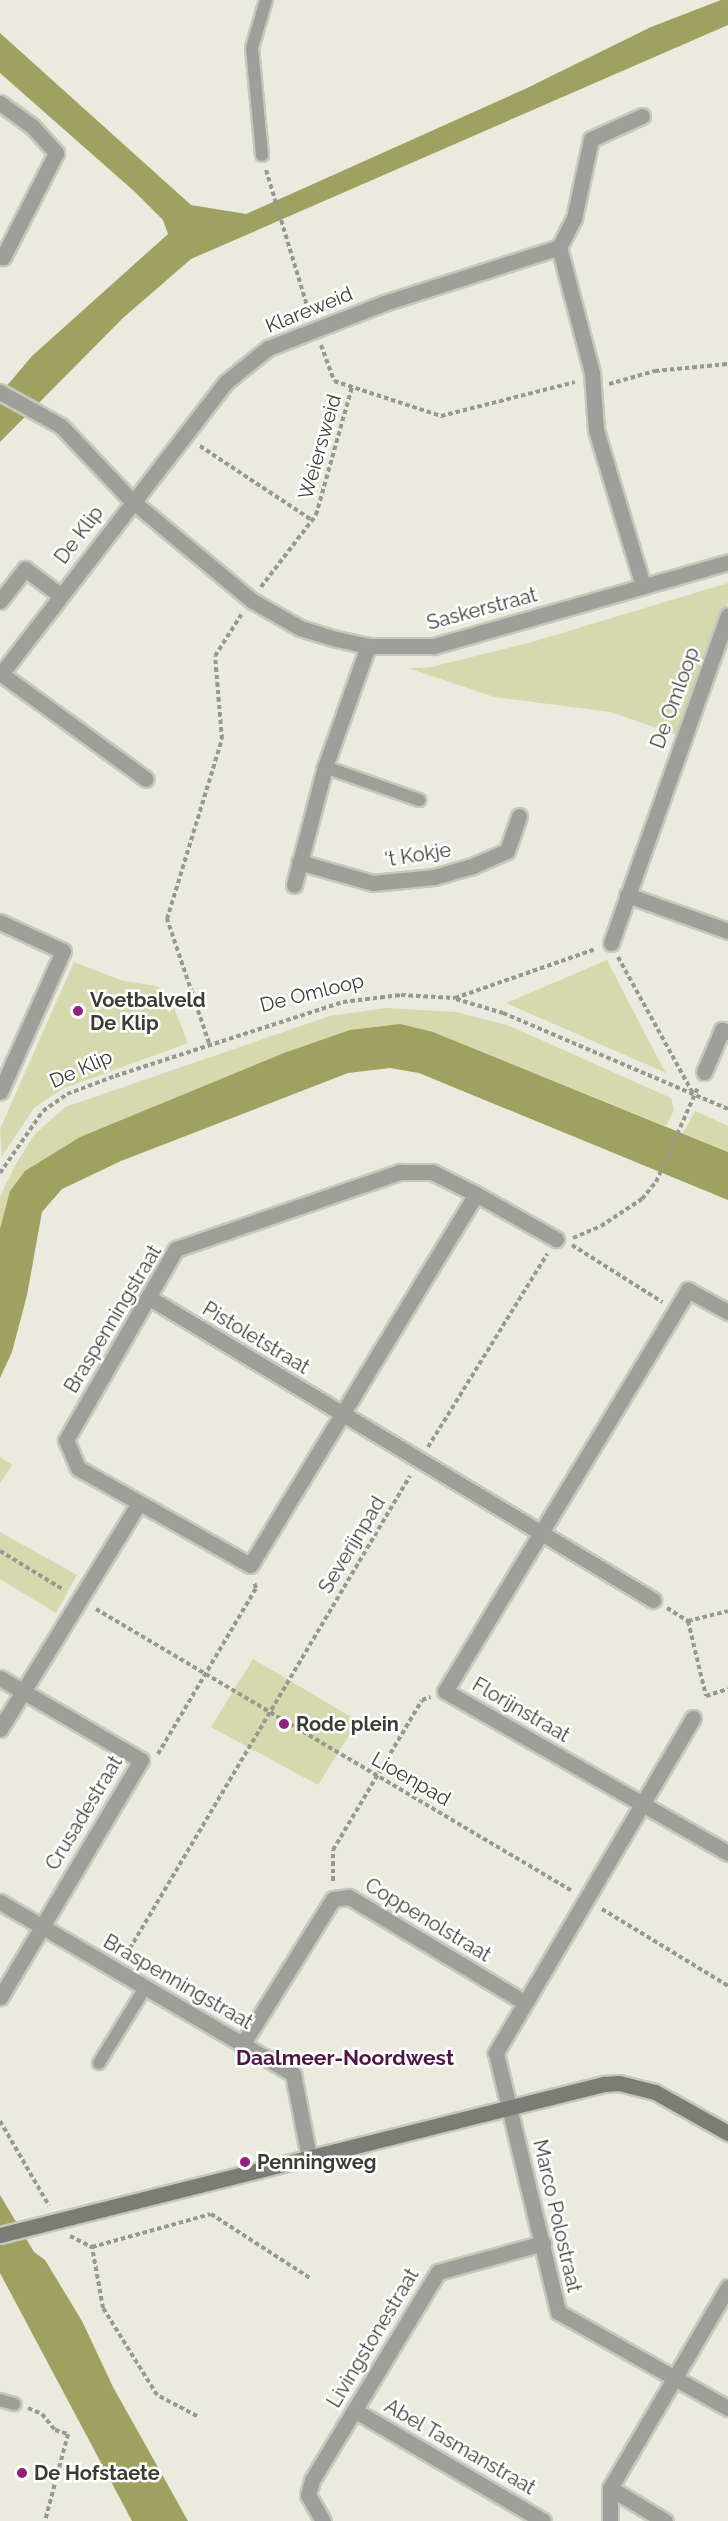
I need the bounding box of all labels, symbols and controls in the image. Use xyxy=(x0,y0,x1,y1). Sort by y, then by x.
street label: Klareweid xyxy=(262,282,356,338)
street label: Weiersweid xyxy=(294,392,346,502)
street label: De Klip xyxy=(50,501,108,569)
street label: Saskerstraat xyxy=(424,583,540,635)
street label: De Omloop xyxy=(646,644,704,752)
street label: 't Kokje xyxy=(383,838,453,872)
street label: De Omloop xyxy=(258,969,366,1017)
place label: Voetbalveld De Klip xyxy=(90,988,206,1035)
marker: Voetbalveld De Klip xyxy=(71,1004,85,1018)
street label: De Klip xyxy=(46,1045,116,1093)
street label: Braspenningstraat xyxy=(59,1241,167,1397)
street label: Pistoletstraat xyxy=(198,1297,314,1379)
street label: Severijnpad xyxy=(314,1492,390,1598)
street label: Florijnstraat xyxy=(468,1673,574,1747)
place label: Rode plein xyxy=(296,1712,399,1736)
marker: Rode plein xyxy=(277,1717,291,1731)
street label: Lioenpad xyxy=(367,1747,455,1811)
street label: Crusadestraat xyxy=(40,1751,128,1875)
street label: Coppenolstraat xyxy=(361,1873,495,1967)
street label: Braspenningstraat xyxy=(99,1930,257,2034)
district label: Daalmeer-Noordwest xyxy=(236,2045,454,2071)
street label: Marco Polostraat xyxy=(528,2137,586,2295)
place label: Penningweg xyxy=(257,2150,376,2174)
marker: Penningweg xyxy=(238,2155,252,2169)
street label: Livingstonestraat xyxy=(322,2264,424,2412)
street label: Abel Tasmanstraat xyxy=(380,2394,540,2500)
place label: De Hofstaete xyxy=(34,2461,160,2485)
marker: De Hofstaete xyxy=(15,2466,29,2480)

